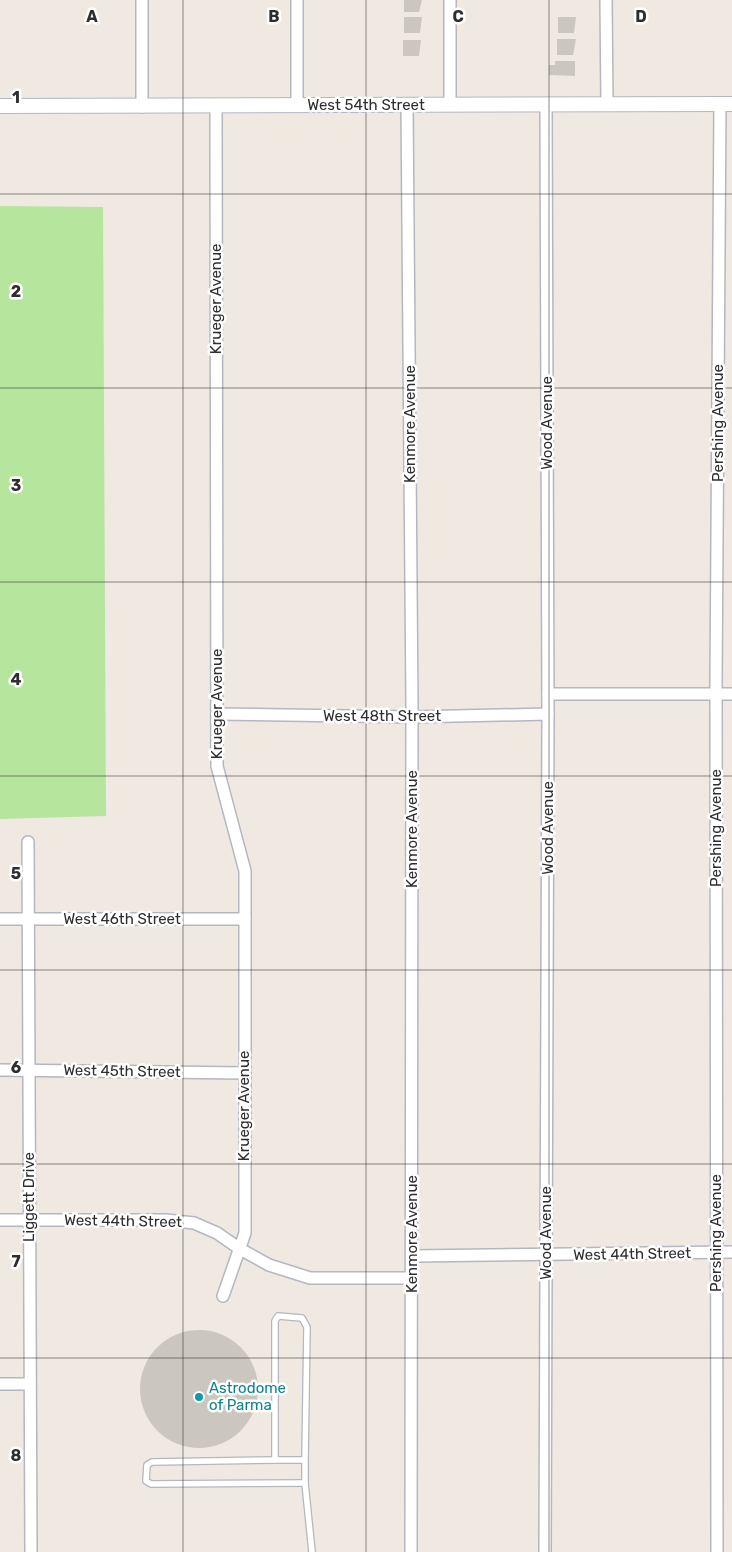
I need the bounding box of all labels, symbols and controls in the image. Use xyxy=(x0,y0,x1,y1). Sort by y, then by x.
text: A xyxy=(86,7,98,26)
text: B xyxy=(268,7,280,26)
text: C xyxy=(452,7,464,26)
text: D xyxy=(635,7,647,26)
text: 1 xyxy=(12,88,20,107)
street label: West 54th Street xyxy=(307,96,425,114)
street label: Krueger Avenue xyxy=(207,244,225,354)
text: 2 xyxy=(11,282,21,301)
street label: Pershing Avenue xyxy=(709,364,727,482)
street label: Kenmore Avenue xyxy=(401,365,419,483)
street label: Wood Avenue xyxy=(538,376,556,470)
text: 3 xyxy=(11,476,21,495)
street label: Krueger Avenue xyxy=(208,649,226,759)
text: 4 xyxy=(11,670,22,689)
street label: West 48th Street xyxy=(323,707,441,725)
street label: Pershing Avenue xyxy=(707,769,725,887)
street label: Kenmore Avenue xyxy=(403,770,421,888)
street label: Wood Avenue xyxy=(539,781,557,875)
text: 5 xyxy=(11,864,21,883)
street label: West 46th Street xyxy=(63,910,181,928)
street label: Krueger Avenue xyxy=(235,1051,253,1161)
text: 6 xyxy=(11,1058,21,1077)
street label: West 45th Street xyxy=(63,1061,181,1081)
street label: Liggett Drive xyxy=(20,1152,38,1242)
street label: Pershing Avenue xyxy=(707,1174,725,1292)
street label: Kenmore Avenue xyxy=(403,1175,421,1293)
street label: Wood Avenue xyxy=(537,1186,555,1280)
street label: West 44th Street xyxy=(64,1211,182,1231)
street label: West 44th Street xyxy=(573,1244,691,1264)
text: 7 xyxy=(11,1252,21,1271)
place label: Astrodome of Parma xyxy=(209,1379,286,1414)
marker: Astrodome of Parma xyxy=(193,1391,205,1403)
text: 8 xyxy=(11,1446,22,1465)

